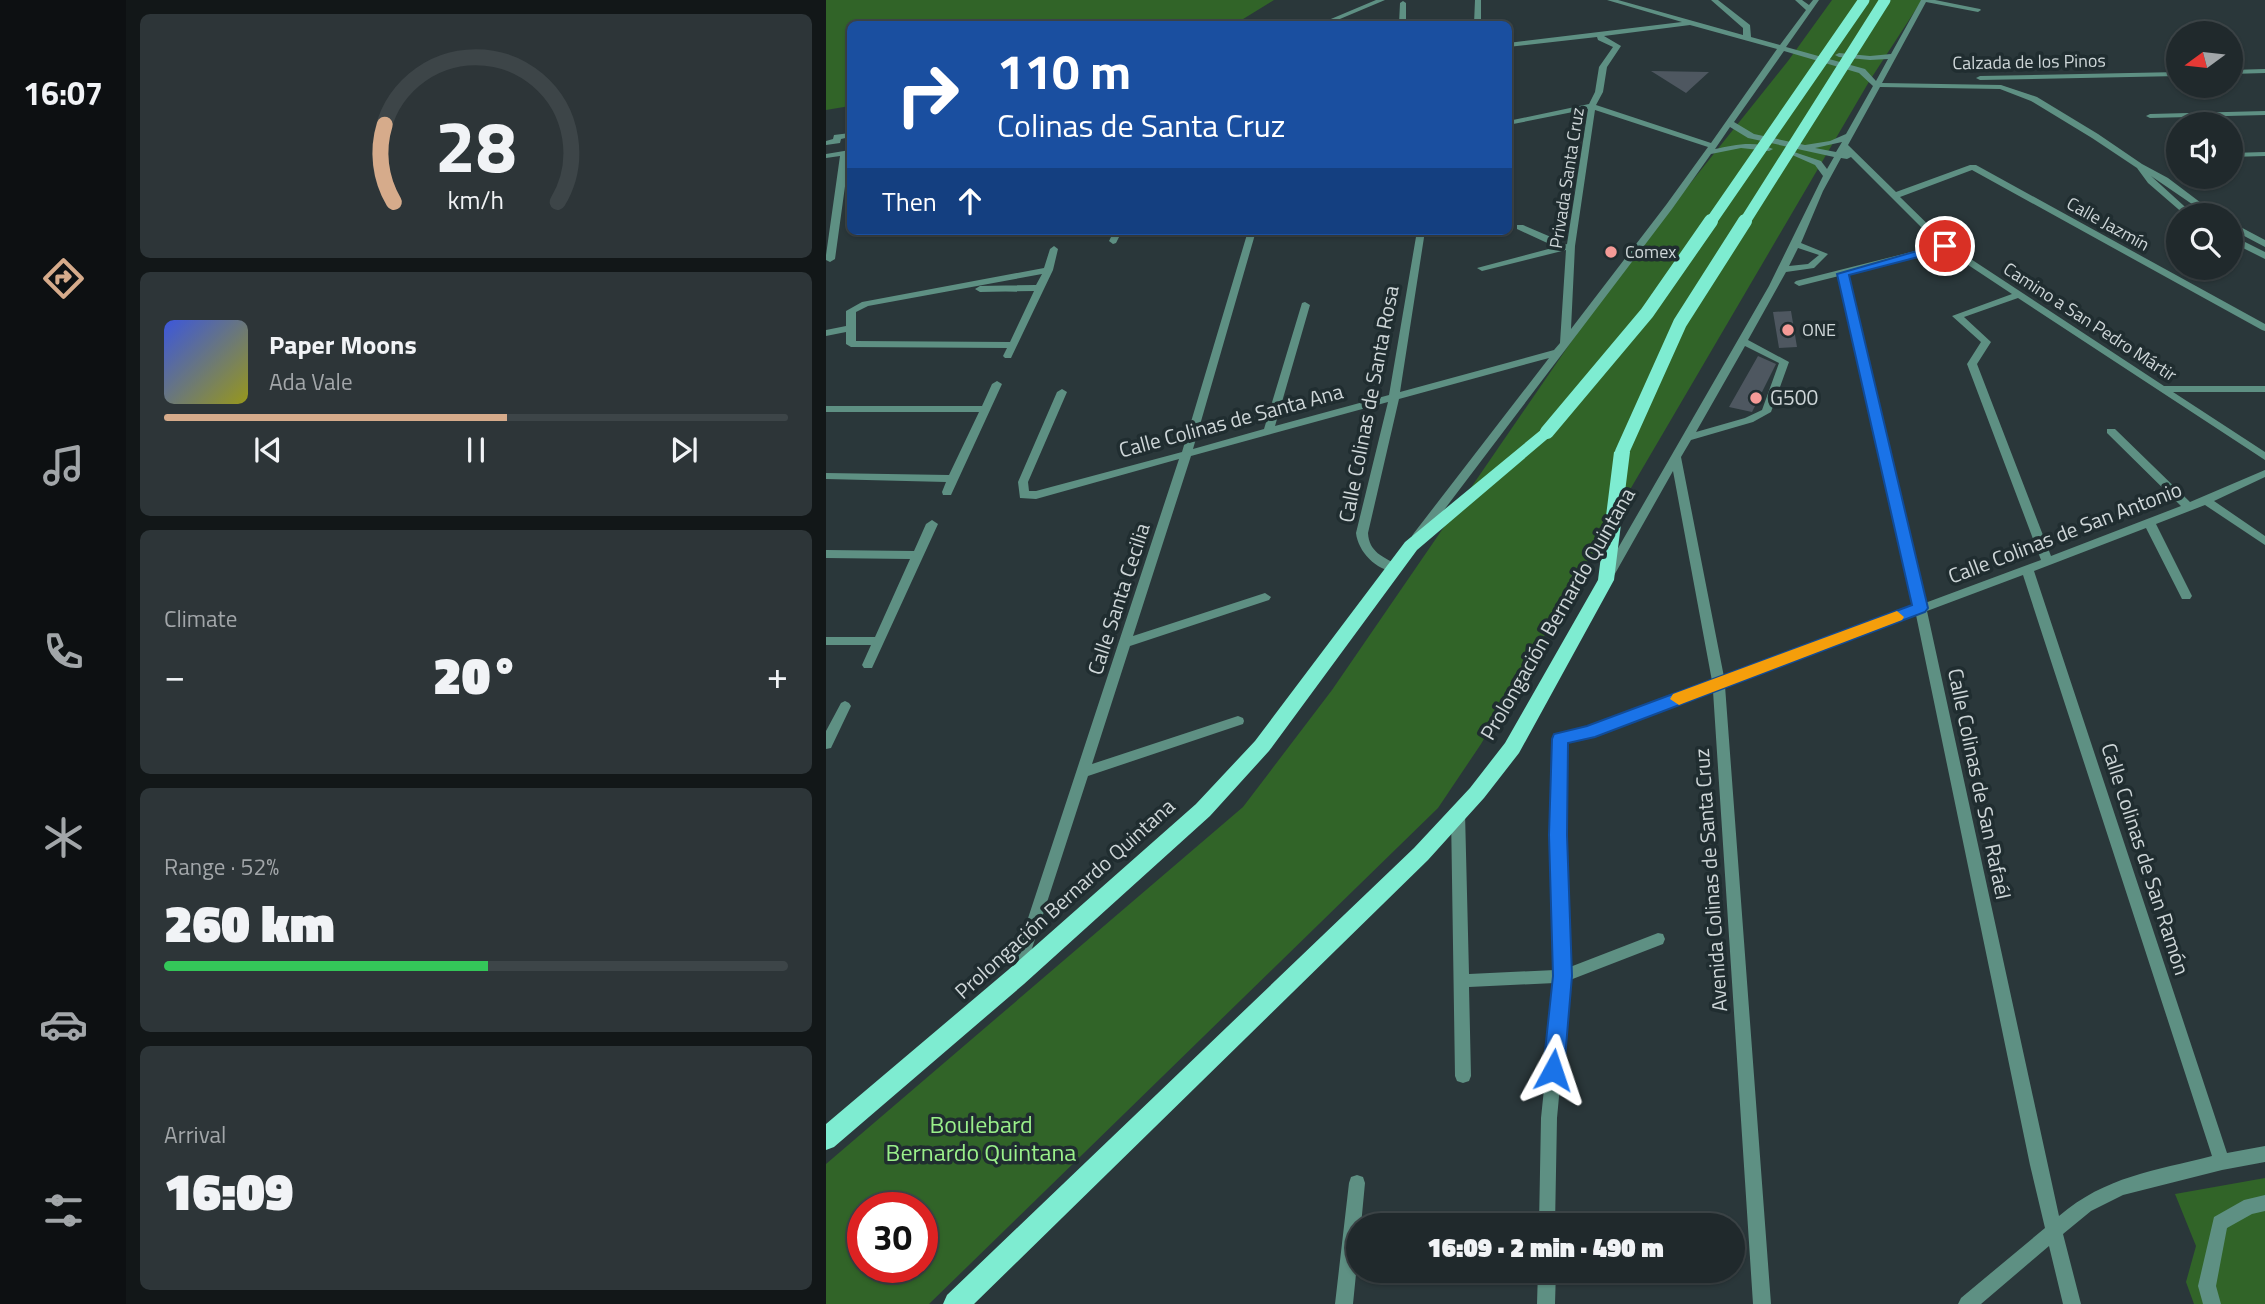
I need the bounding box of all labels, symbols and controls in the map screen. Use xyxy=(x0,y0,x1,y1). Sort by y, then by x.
north arrow xyxy=(2166,21,2244,98)
map controls xyxy=(2166,21,2243,280)
text: 110 m xyxy=(997,33,1131,108)
street label: Calzada de los Pinos xyxy=(1952,47,2106,76)
icon: right xyxy=(882,49,973,140)
text: 16:07 xyxy=(23,69,103,117)
text: 28 xyxy=(435,90,517,200)
text: Colinas de Santa Cruz xyxy=(997,101,1285,149)
street label: Privada Santa Cruz xyxy=(1542,106,1591,250)
button: sound xyxy=(2166,112,2243,189)
text: km/h xyxy=(448,181,504,219)
text: Then xyxy=(882,182,937,221)
icon: ahead xyxy=(951,182,989,220)
street label: Calle Jazmín xyxy=(2062,190,2155,257)
button: search xyxy=(2166,203,2243,280)
pin xyxy=(1915,216,1975,276)
icon: arrive xyxy=(1926,227,1964,265)
place label: Comex xyxy=(1625,238,1676,265)
marker: Comex xyxy=(1603,244,1619,260)
icon: directions xyxy=(39,254,88,303)
street label: Camino a San Pedro Mártir xyxy=(1998,255,2182,388)
street label: Calle Colinas de Santa Rosa xyxy=(1329,282,1407,525)
place label: ONE xyxy=(1802,316,1836,343)
marker: ONE xyxy=(1780,322,1796,338)
text: Paper Moons xyxy=(269,325,417,364)
text: Ada Vale xyxy=(269,364,353,399)
street label: Calle Colinas de Santa Ana xyxy=(1115,375,1347,465)
place label: G500 xyxy=(1770,381,1818,413)
marker: G500 xyxy=(1748,390,1764,406)
icon: previous xyxy=(249,431,287,469)
icon: pause xyxy=(457,431,495,469)
icon: next xyxy=(665,431,703,469)
icon: music xyxy=(39,441,88,490)
street label: Calle Colinas de San Antonio xyxy=(1943,473,2186,591)
street label: Prolongación Bernardo Quintana xyxy=(1472,481,1643,746)
street label: Calle Santa Cecilia xyxy=(1078,518,1158,679)
text: Climate xyxy=(164,601,237,636)
icon: phone xyxy=(39,627,88,676)
text: 20° xyxy=(433,635,519,714)
text: − xyxy=(164,646,185,704)
text: + xyxy=(767,646,788,704)
street label: Calle Colinas de San Rafaél xyxy=(1940,665,2020,902)
street label: Calle Colinas de San Ramón xyxy=(2093,739,2199,979)
street label: Avenida Colinas de Santa Cruz xyxy=(1685,747,1735,1013)
street label: Prolongación Bernardo Quintana xyxy=(947,790,1182,1006)
icon: climate xyxy=(39,813,88,862)
text: Range · 52% xyxy=(164,849,279,884)
text: 260 km xyxy=(164,883,335,962)
icon: car xyxy=(39,1000,88,1049)
position arrow xyxy=(1516,1033,1590,1107)
park label: Boulebard Bernardo Quintana xyxy=(886,1106,1076,1170)
text: Arrival xyxy=(164,1117,226,1152)
text: 16:09 xyxy=(164,1151,293,1230)
icon: filters xyxy=(39,1186,88,1235)
speed limit sign: 30 xyxy=(847,1192,938,1283)
text: 16:09 · 2 min · 490 m xyxy=(1427,1228,1664,1267)

